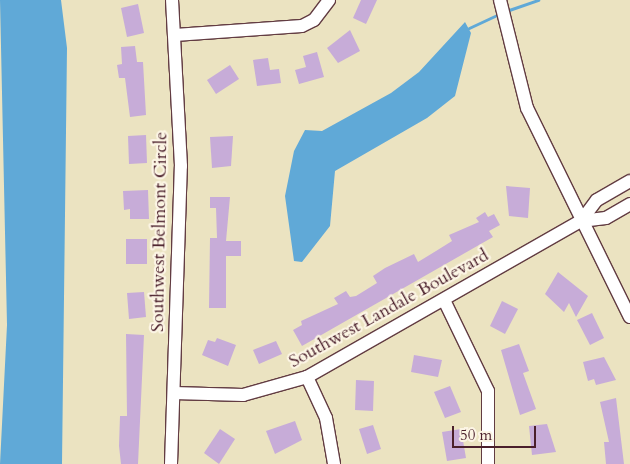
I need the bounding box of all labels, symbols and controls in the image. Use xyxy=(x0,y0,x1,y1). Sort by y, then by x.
street label: Southwest Belmont Circle xyxy=(147,132,173,332)
street label: Southwest Landale Boulevard xyxy=(285,245,493,373)
scale bar xyxy=(455,416,539,448)
text: 50 m xyxy=(460,425,492,445)

